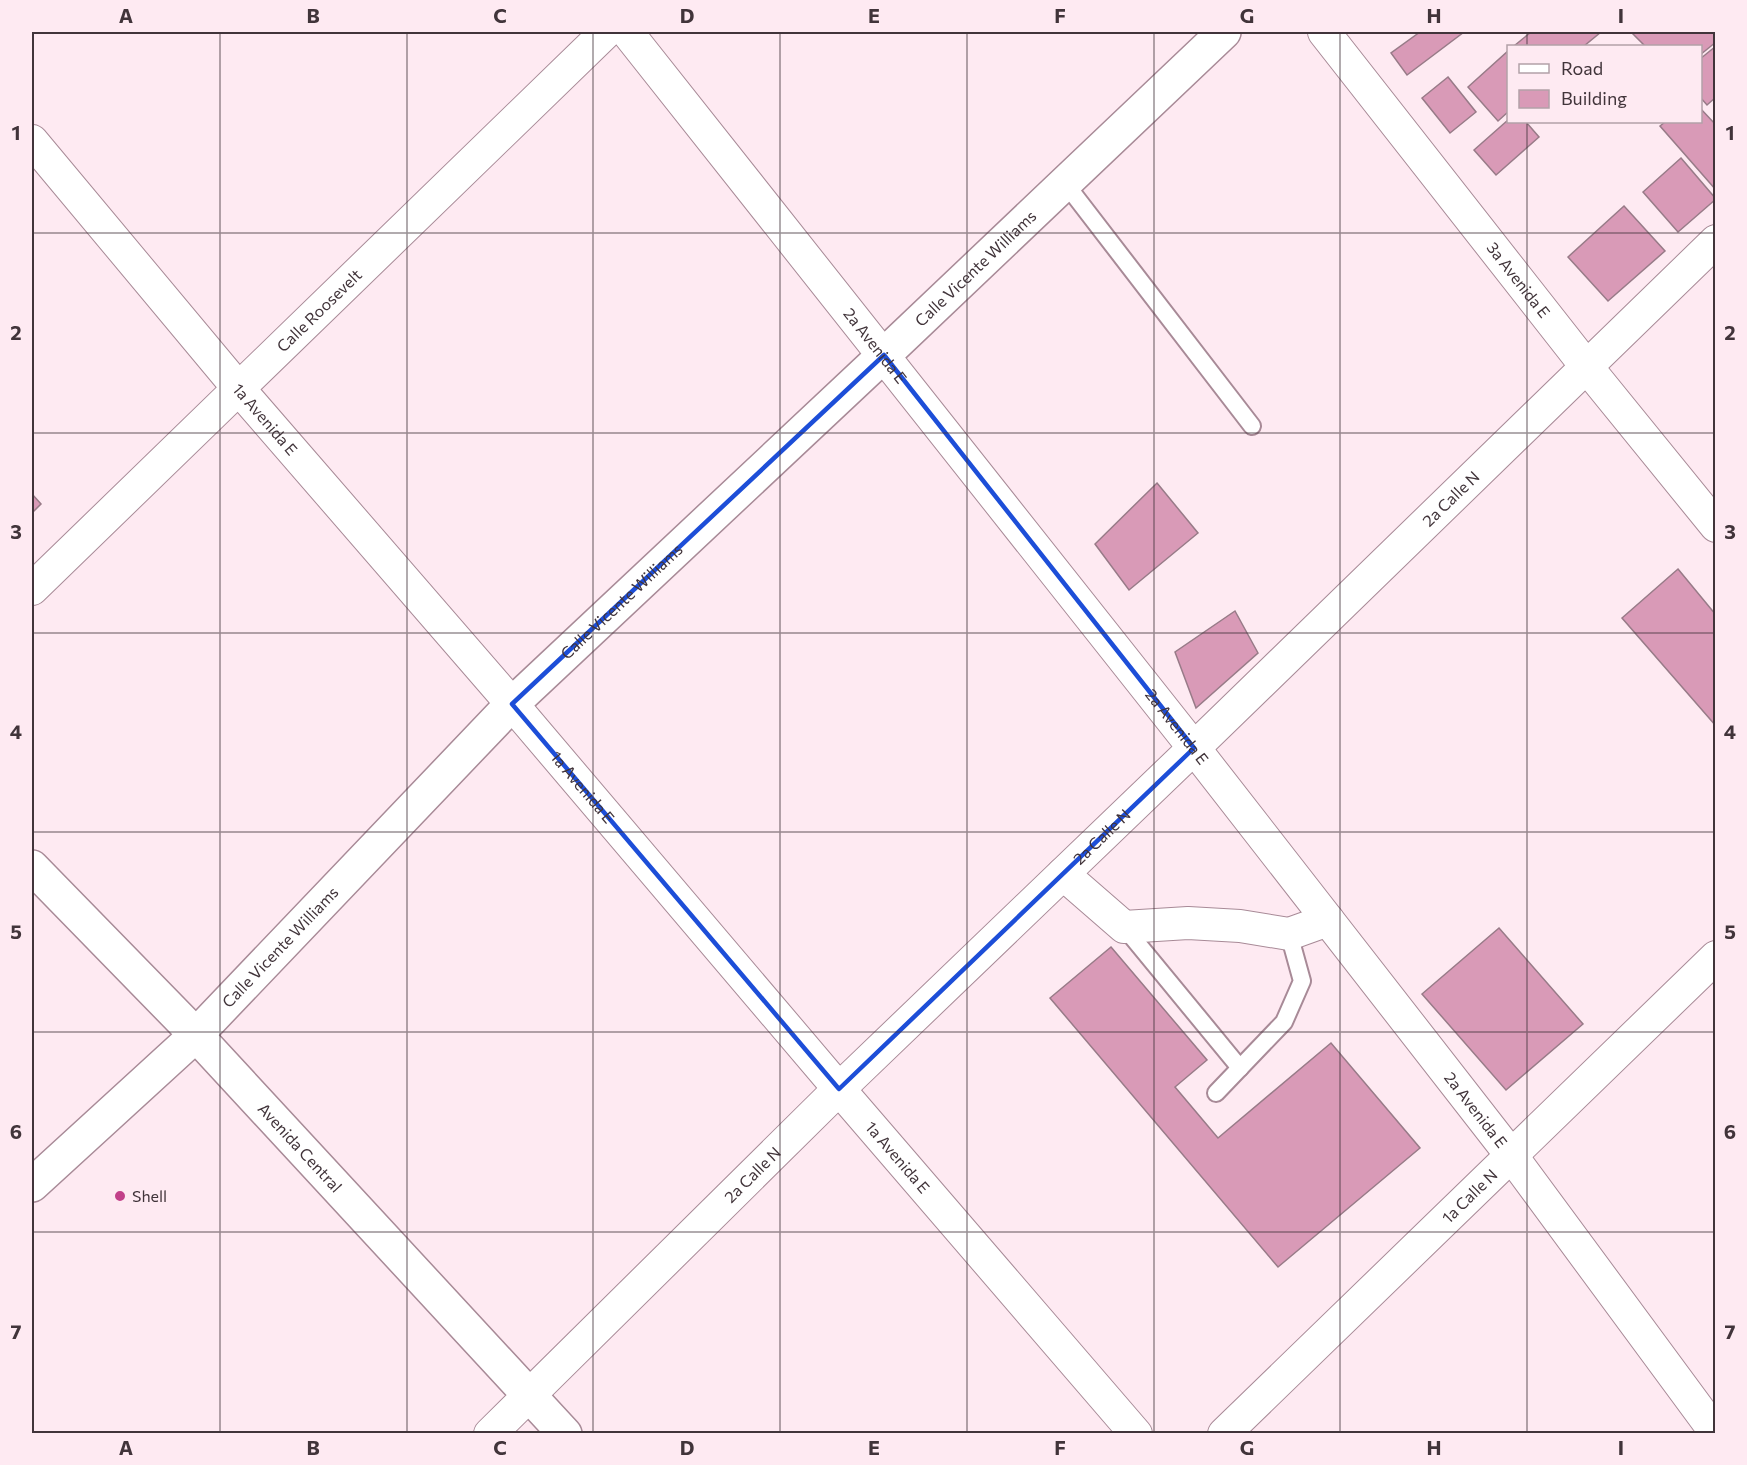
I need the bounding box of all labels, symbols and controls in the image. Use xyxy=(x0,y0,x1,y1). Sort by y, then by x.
text: A xyxy=(119,3,133,27)
text: B xyxy=(306,3,320,27)
text: C xyxy=(493,3,507,27)
text: D xyxy=(680,3,694,27)
text: E xyxy=(868,3,880,27)
text: F xyxy=(1054,3,1066,27)
text: G xyxy=(1240,3,1254,27)
text: H xyxy=(1427,3,1442,27)
text: I xyxy=(1618,3,1624,27)
legend xyxy=(1507,45,1702,123)
text: Road xyxy=(1561,57,1603,79)
text: Building xyxy=(1561,87,1627,109)
text: 1 xyxy=(11,120,21,144)
text: 1 xyxy=(1725,120,1735,144)
street label: Calle Vicente Williams xyxy=(910,206,1040,330)
street label: 3a Avenida E xyxy=(1483,238,1554,321)
street label: Calle Roosevelt xyxy=(272,264,365,355)
street label: 2a Avenida E xyxy=(840,304,911,387)
text: 2 xyxy=(10,320,22,344)
text: 2 xyxy=(1724,320,1736,344)
street label: 1a Avenida E xyxy=(229,379,302,459)
street label: 2a Calle N xyxy=(1418,467,1483,530)
text: 3 xyxy=(10,519,22,543)
text: 3 xyxy=(1724,519,1736,543)
street label: Calle Vicente Williams xyxy=(556,539,686,663)
street label: 2a Avenida E xyxy=(1142,685,1213,768)
text: 4 xyxy=(10,719,22,743)
text: 4 xyxy=(1724,719,1736,743)
street label: 1a Avenida E xyxy=(547,747,619,827)
street label: 2a Calle N xyxy=(1069,805,1134,868)
street label: Calle Vicente Williams xyxy=(218,882,342,1011)
text: 5 xyxy=(10,919,22,943)
text: 5 xyxy=(1724,919,1736,943)
street label: 2a Avenida E xyxy=(1441,1068,1512,1151)
street label: Avenida Central xyxy=(254,1099,346,1196)
street label: 1a Avenida E xyxy=(862,1117,934,1197)
text: 6 xyxy=(10,1119,22,1143)
text: 6 xyxy=(1724,1119,1736,1143)
street label: 2a Calle N xyxy=(720,1142,784,1206)
street label: 1a Calle N xyxy=(1438,1165,1501,1227)
place label: Shell xyxy=(132,1186,167,1205)
marker: Shell xyxy=(113,1189,127,1203)
text: 7 xyxy=(11,1319,22,1343)
text: 7 xyxy=(1725,1319,1736,1343)
text: A xyxy=(119,1435,133,1459)
text: B xyxy=(306,1435,320,1459)
text: C xyxy=(493,1435,507,1459)
text: D xyxy=(680,1435,694,1459)
text: E xyxy=(868,1435,880,1459)
text: F xyxy=(1054,1435,1066,1459)
text: G xyxy=(1240,1435,1254,1459)
text: H xyxy=(1427,1435,1442,1459)
text: I xyxy=(1618,1435,1624,1459)

